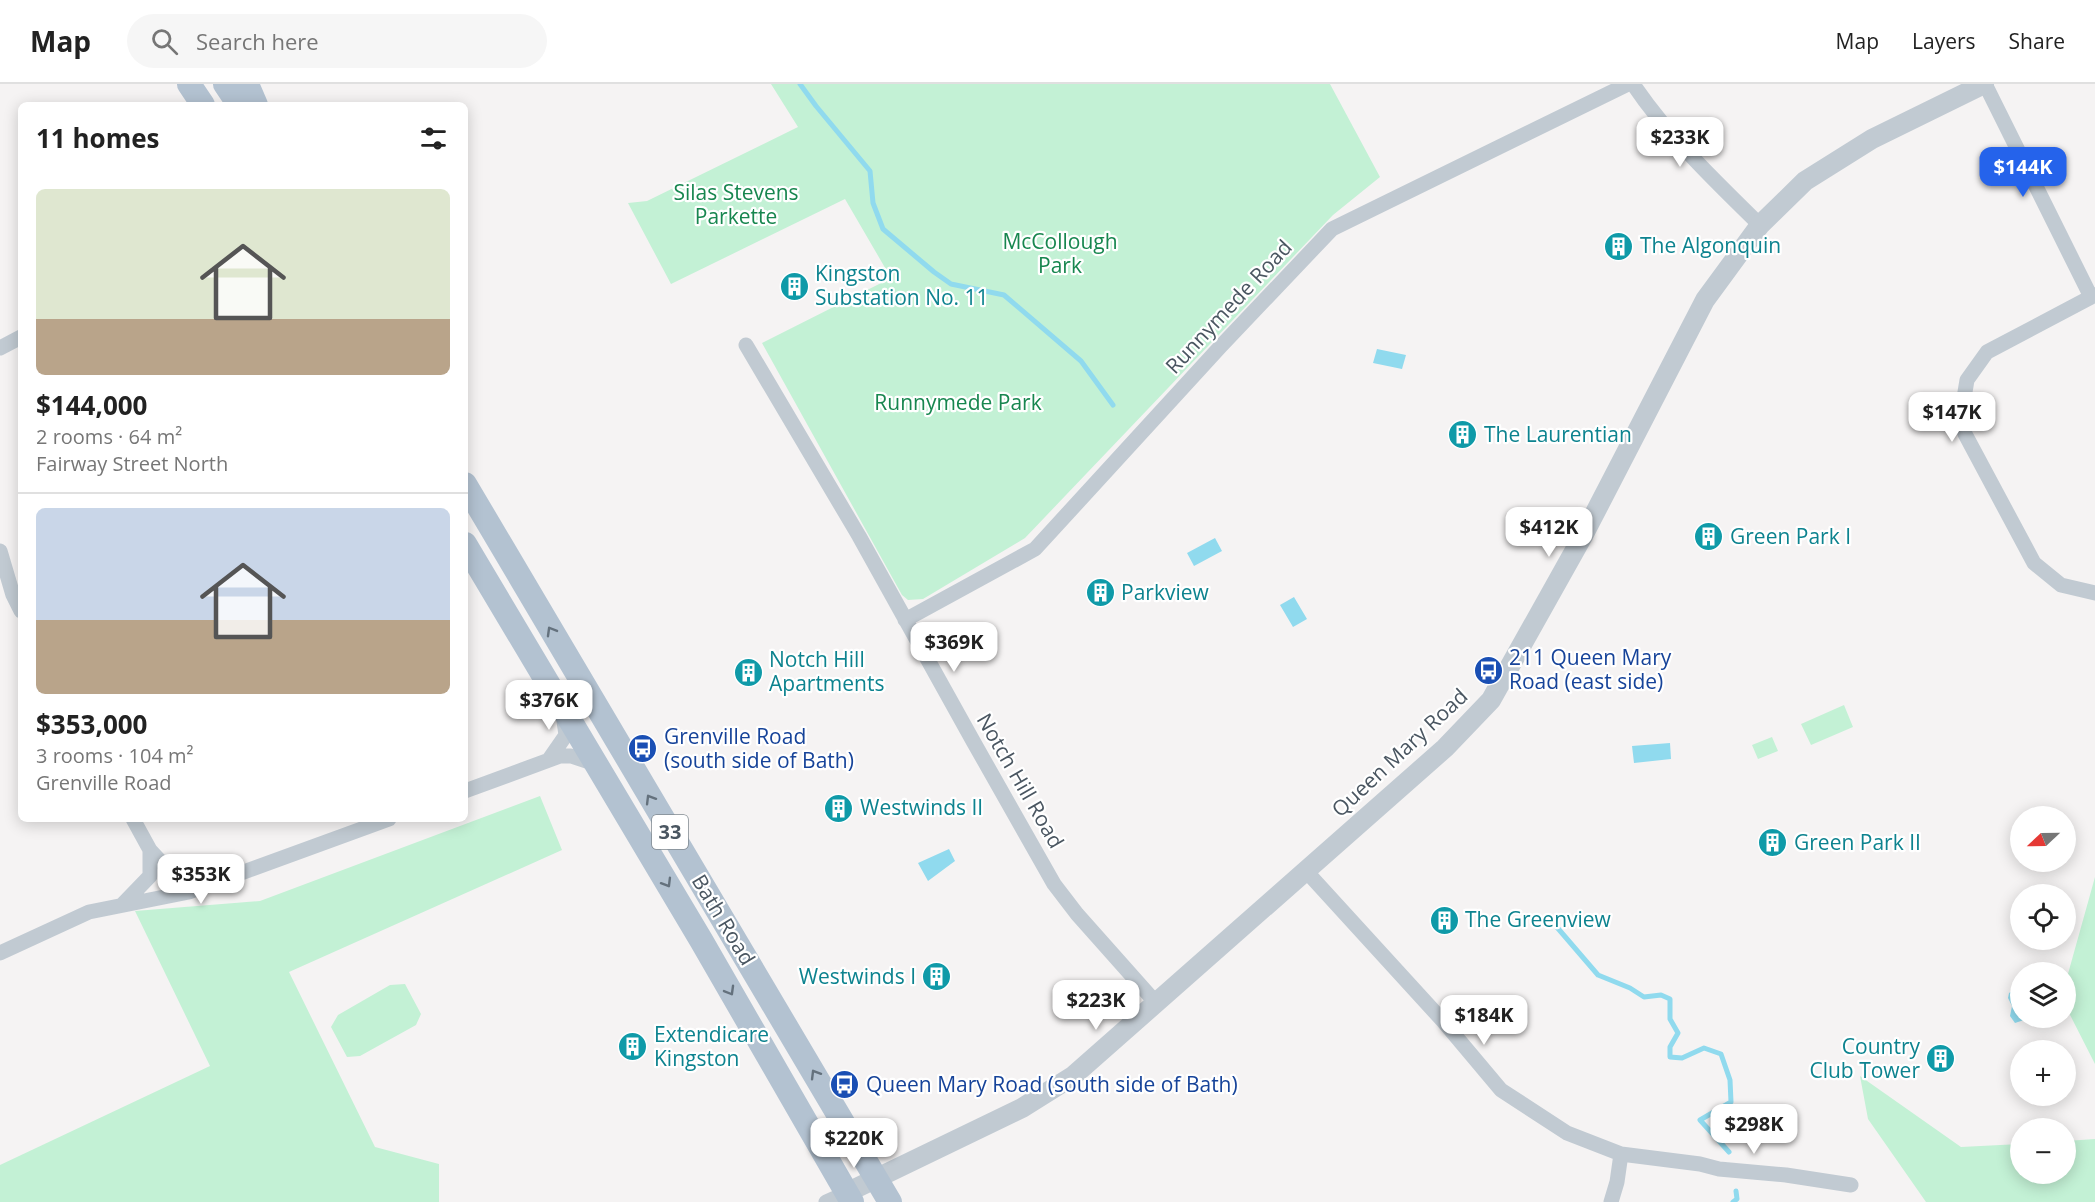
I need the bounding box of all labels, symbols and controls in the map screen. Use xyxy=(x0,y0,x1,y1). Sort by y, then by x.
search box xyxy=(127,14,547,68)
text: Map xyxy=(30,22,91,60)
icon: search xyxy=(148,25,181,58)
text: Search here xyxy=(196,26,319,56)
text: Map xyxy=(1836,27,1879,55)
text: Layers xyxy=(1912,27,1976,55)
text: Share xyxy=(2009,27,2065,55)
pin: $233K xyxy=(1638,117,1722,168)
text: 11 homes xyxy=(36,120,160,156)
icon: filters xyxy=(417,122,450,155)
text: $233K xyxy=(1650,123,1710,150)
pin: $144K xyxy=(1981,147,2065,198)
text: $144K xyxy=(1993,153,2053,180)
park label: Silas Stevens Parkette xyxy=(673,178,799,230)
park label: McCollough Park xyxy=(1002,227,1118,279)
icon: home xyxy=(189,228,297,336)
building icon: The Algonquin xyxy=(1603,230,1635,262)
place label: The Algonquin xyxy=(1640,231,1781,259)
street label: Runnymede Road xyxy=(1159,233,1298,379)
place label: Kingston Substation No. 11 xyxy=(815,259,989,311)
building icon: Kingston Substation No. 11 xyxy=(778,270,810,302)
text: $144,000 xyxy=(36,387,147,423)
park label: Runnymede Park xyxy=(874,388,1042,416)
pin: $147K xyxy=(1910,392,1994,443)
text: $147K xyxy=(1922,398,1982,425)
building icon: The Laurentian xyxy=(1447,419,1479,451)
place label: The Laurentian xyxy=(1484,420,1632,448)
text: 2 rooms · 64 m² xyxy=(36,423,182,450)
text: Fairway Street North xyxy=(36,450,228,477)
pin: $412K xyxy=(1507,507,1591,558)
text: $412K xyxy=(1519,513,1579,540)
building icon: Green Park I xyxy=(1693,521,1725,553)
place label: Green Park I xyxy=(1730,522,1851,550)
icon: home xyxy=(189,547,297,655)
building icon: Parkview xyxy=(1084,577,1116,609)
place label: Parkview xyxy=(1121,578,1210,606)
pin: $369K xyxy=(912,622,996,673)
one-way arrow xyxy=(547,627,558,637)
text: $369K xyxy=(924,628,984,655)
place label: 211 Queen Mary Road (east side) xyxy=(1509,643,1672,695)
place label: Notch Hill Apartments xyxy=(769,645,884,697)
bus stop icon: 211 Queen Mary Road (east side) xyxy=(1472,654,1504,686)
building icon: Notch Hill Apartments xyxy=(732,656,764,688)
pin: $376K xyxy=(507,680,591,731)
street label: Queen Mary Road xyxy=(1325,682,1473,823)
text: $376K xyxy=(519,686,579,713)
text: $353,000 xyxy=(36,706,147,742)
street label: Notch Hill Road xyxy=(971,708,1071,853)
place label: Grenville Road (south side of Bath) xyxy=(664,722,854,774)
bus stop icon: Grenville Road (south side of Bath) xyxy=(627,733,659,765)
text: 3 rooms · 104 m² xyxy=(36,742,194,769)
text: Grenville Road xyxy=(36,769,172,796)
building icon: Westwinds II xyxy=(823,792,855,824)
place label: Westwinds II xyxy=(860,793,983,821)
one-way arrow xyxy=(646,795,658,805)
north arrow xyxy=(2010,806,2076,872)
map controls xyxy=(2010,806,2076,1184)
road number: 33 xyxy=(652,815,688,849)
building icon: Green Park II xyxy=(1757,827,1789,859)
place label: Green Park II xyxy=(1794,828,1921,856)
pin: $353K xyxy=(159,854,243,905)
text: $353K xyxy=(171,860,231,887)
street label: Bath Road xyxy=(686,869,762,970)
one-way arrow xyxy=(659,877,671,887)
button: locate xyxy=(2010,884,2076,950)
building icon: The Greenview xyxy=(1428,904,1460,936)
place label: The Greenview xyxy=(1465,905,1612,933)
building icon: Westwinds I xyxy=(921,961,953,993)
place label: Westwinds I xyxy=(799,962,916,990)
button: layers xyxy=(2010,962,2076,1028)
pin: $223K xyxy=(1054,980,1138,1031)
one-way arrow xyxy=(723,985,734,995)
text: $223K xyxy=(1066,986,1126,1013)
pin: $184K xyxy=(1442,995,1526,1046)
text: $184K xyxy=(1454,1001,1514,1028)
place label: Extendicare Kingston xyxy=(654,1020,769,1072)
building icon: Extendicare Kingston xyxy=(617,1031,649,1063)
place label: Country Club Tower xyxy=(1809,1032,1920,1084)
button: + xyxy=(2010,1040,2076,1106)
building icon: Country Club Tower xyxy=(1925,1043,1957,1075)
bus stop icon: Queen Mary Road (south side of Bath) xyxy=(829,1069,861,1101)
one-way arrow xyxy=(810,1070,822,1080)
place label: Queen Mary Road (south side of Bath) xyxy=(866,1070,1238,1098)
pin: $298K xyxy=(1712,1104,1796,1155)
text: $298K xyxy=(1724,1110,1784,1137)
pin: $220K xyxy=(812,1118,896,1169)
button: − xyxy=(2010,1118,2076,1184)
text: $220K xyxy=(824,1124,884,1151)

